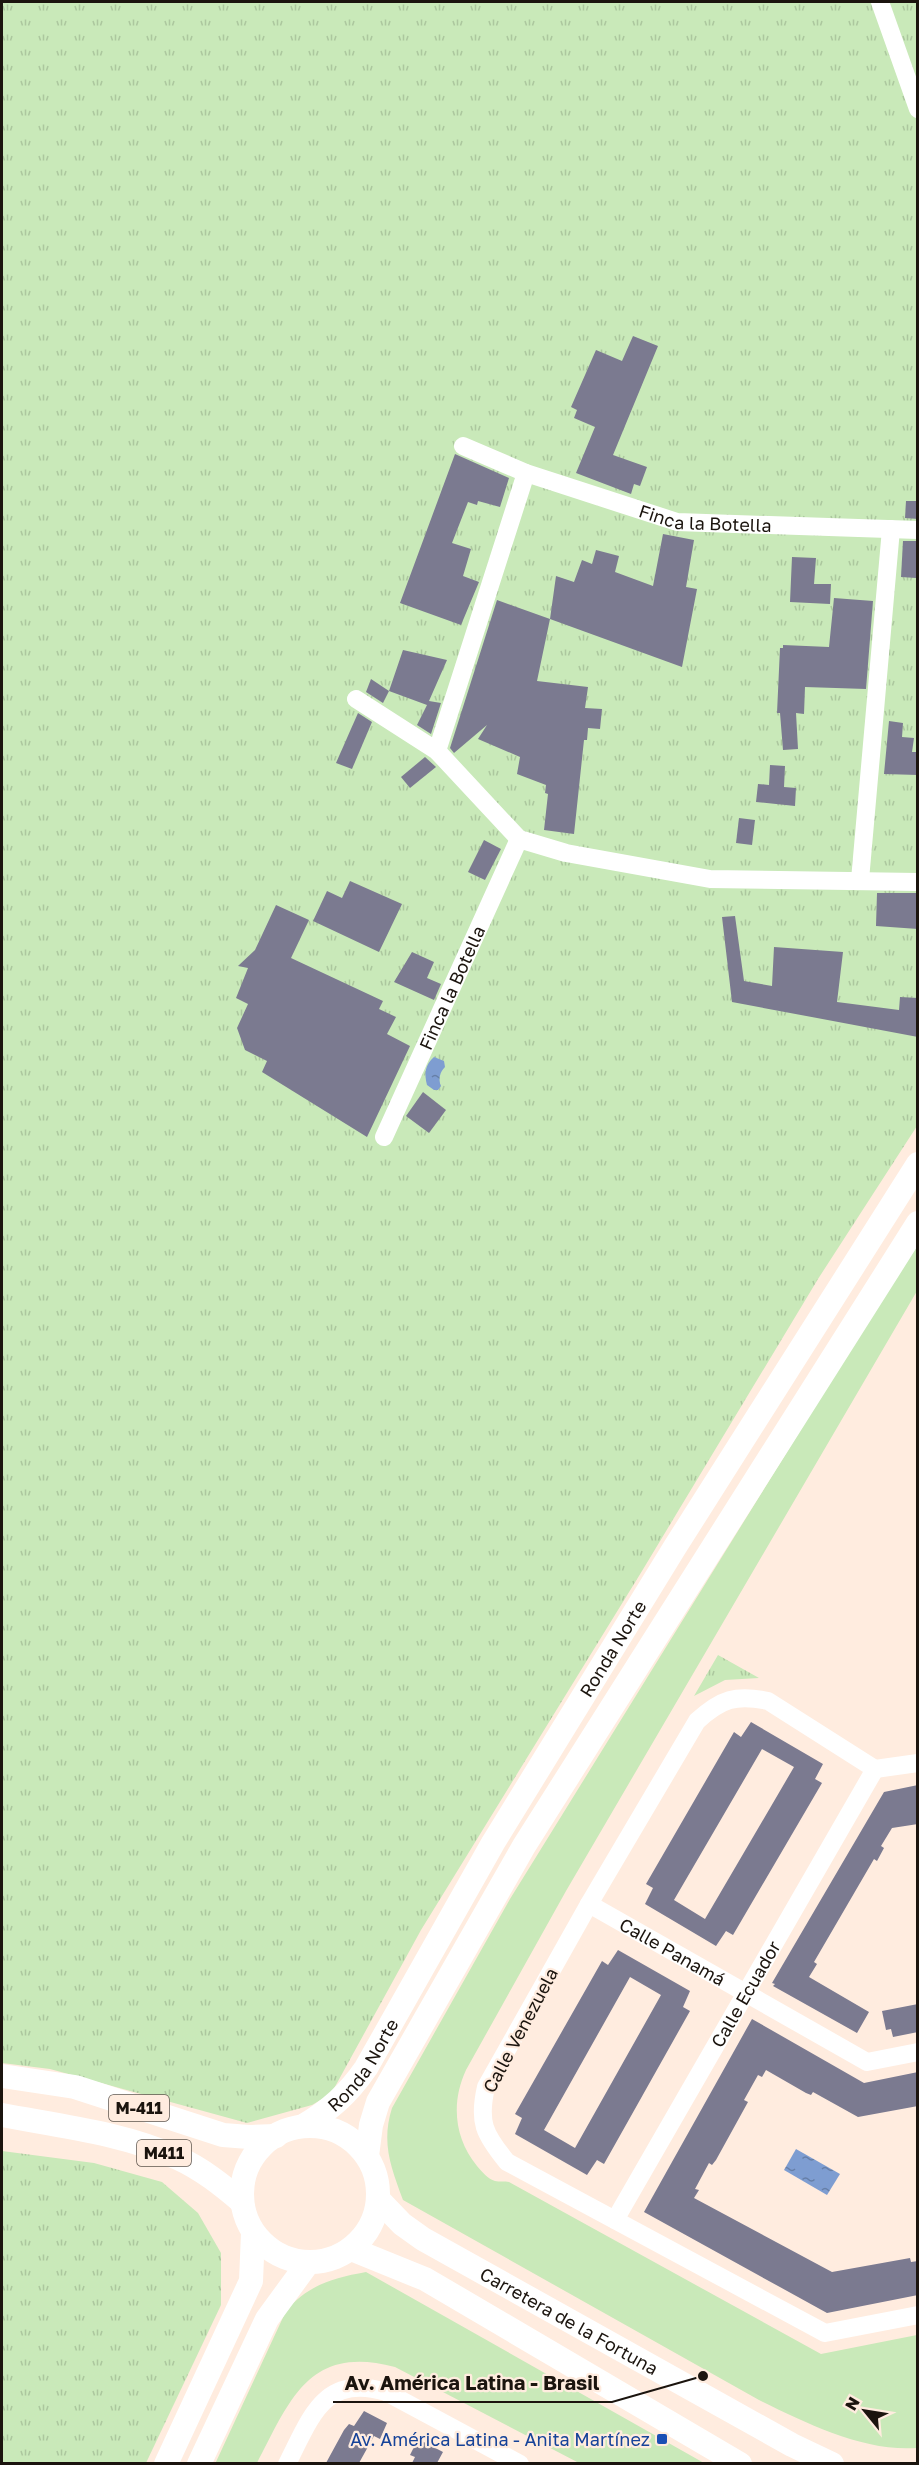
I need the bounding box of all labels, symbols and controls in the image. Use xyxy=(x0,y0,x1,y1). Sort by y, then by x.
street label: Finca la Botella xyxy=(636,499,772,536)
street label: Finca la Botella xyxy=(414,922,489,1053)
street label: Ronda Norte xyxy=(575,1596,651,1701)
street label: Calle Panamá xyxy=(616,1913,729,1990)
street label: Calle Ecuador xyxy=(706,1937,785,2051)
street label: Calle Venezuela xyxy=(478,1964,562,2096)
street label: Ronda Norte xyxy=(323,2014,403,2116)
road number: M-411 xyxy=(109,2095,169,2121)
road number: M411 xyxy=(137,2140,191,2166)
street label: Carretera de la Fortuna xyxy=(476,2262,662,2379)
callout: Av. América Latina - Brasil xyxy=(333,2364,612,2402)
text: Av. América Latina - Brasil xyxy=(345,2370,600,2394)
north arrow xyxy=(835,2381,895,2441)
text: N xyxy=(840,2393,864,2414)
place label: Av. América Latina - Anita Martínez xyxy=(350,2428,650,2450)
marker: Av. América Latina - Anita Martínez xyxy=(655,2432,669,2446)

